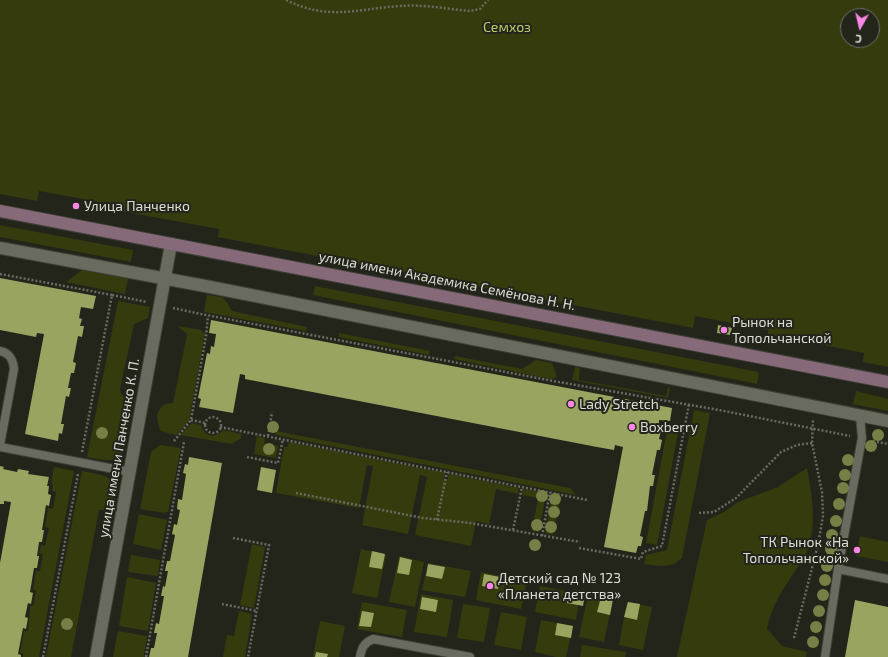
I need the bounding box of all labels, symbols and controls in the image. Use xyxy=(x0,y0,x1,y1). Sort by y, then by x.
north arrow xyxy=(840,8,880,48)
park label: Семхоз xyxy=(483,19,531,35)
text: С xyxy=(854,33,863,46)
place label: Улица Панченко xyxy=(84,198,190,214)
marker: Улица Панченко xyxy=(71,201,81,211)
street label: улица имени Академика Семёнова Н. Н. xyxy=(317,248,577,314)
place label: Рынок на Топольчанской xyxy=(732,314,831,346)
marker: Рынок на Топольчанской xyxy=(719,325,729,335)
street label: улица имени Панченко К. П. xyxy=(95,357,143,539)
place label: Lady Stretch xyxy=(579,396,659,412)
marker: Lady Stretch xyxy=(566,399,576,409)
place label: Boxberry xyxy=(640,419,698,435)
marker: Boxberry xyxy=(627,422,637,432)
place label: ТК Рынок «На Топольчанской» xyxy=(743,534,849,566)
marker: ТК Рынок «На Топольчанской» xyxy=(852,545,862,555)
place label: Детский сад № 123 «Планета детства» xyxy=(498,570,621,602)
marker: Детский сад № 123 «Планета детства» xyxy=(485,581,495,591)

